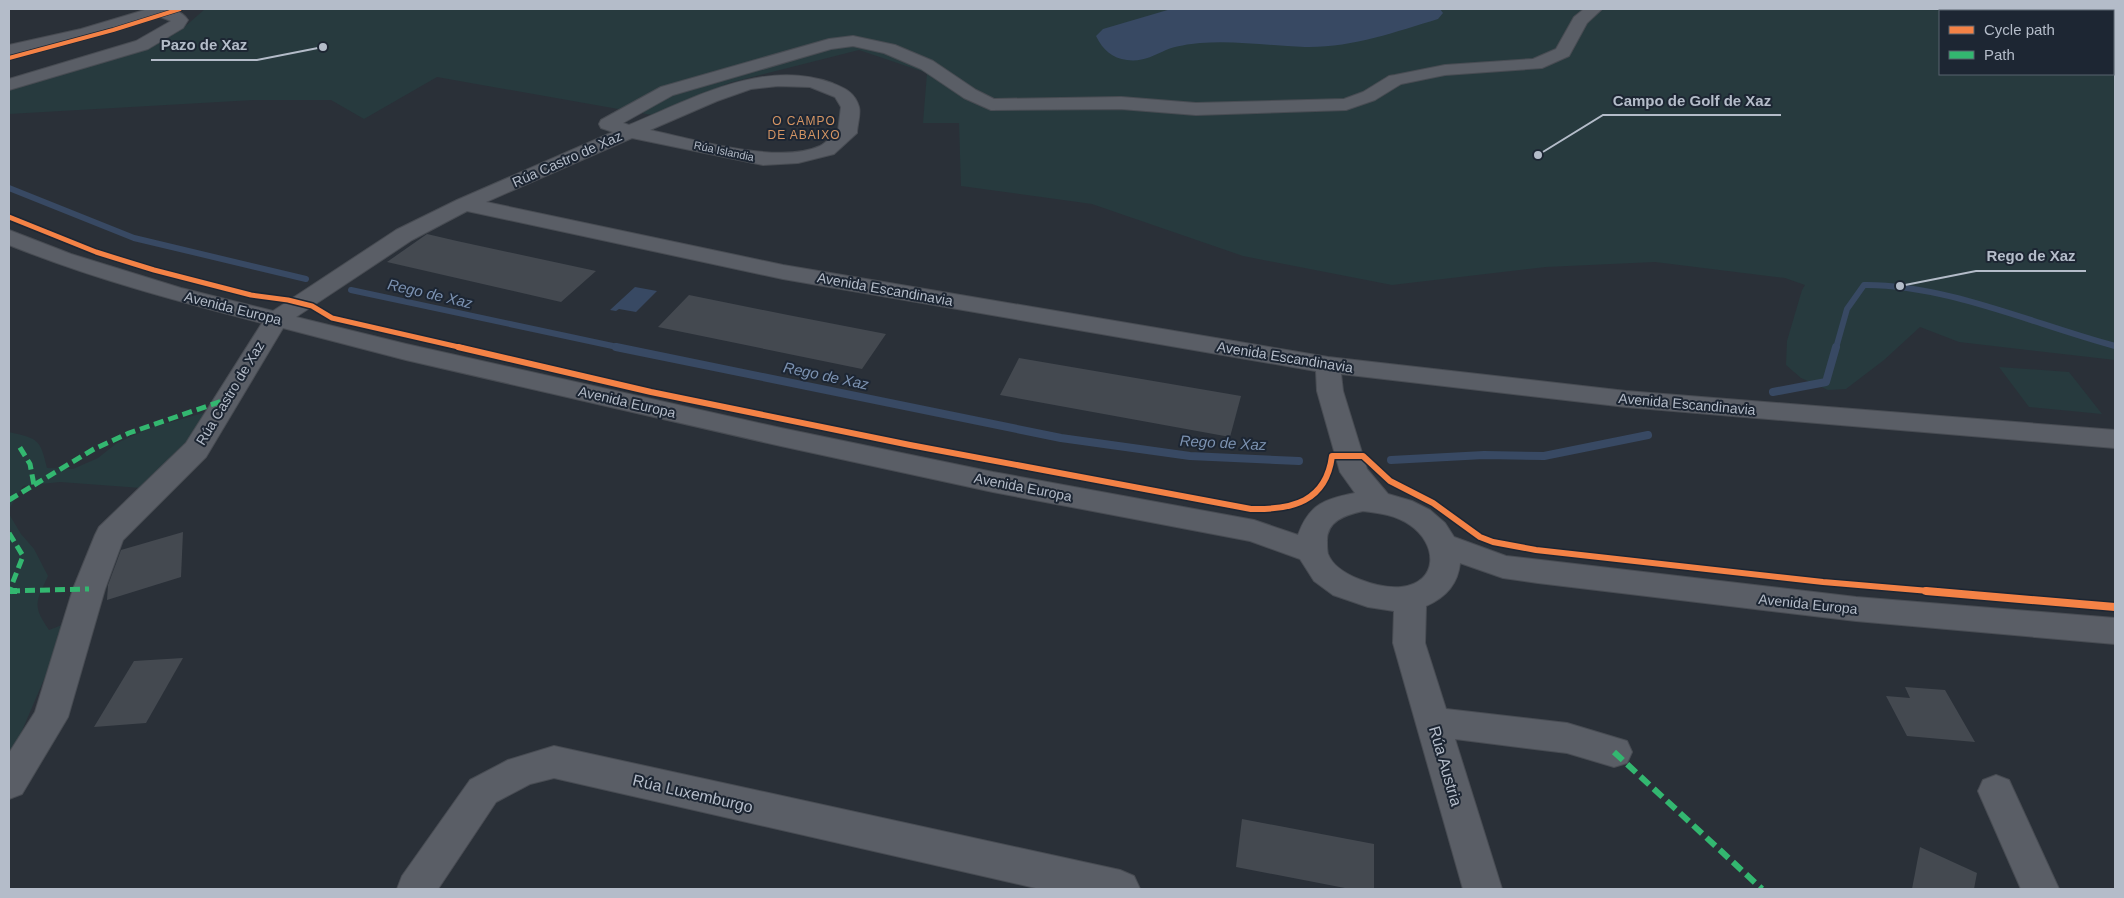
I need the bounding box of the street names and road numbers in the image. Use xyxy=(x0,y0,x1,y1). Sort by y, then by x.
street label: Rúa Castro de Xaz xyxy=(510,128,624,190)
street label: Rúa Islandia xyxy=(693,139,756,163)
street label: Avenida Escandinavia xyxy=(816,269,954,309)
street label: Avenida Europa xyxy=(183,288,283,328)
street label: Rúa Castro de Xaz xyxy=(193,338,267,448)
street label: Avenida Escandinavia xyxy=(1216,338,1354,376)
street label: Avenida Europa xyxy=(577,383,677,421)
street label: Avenida Escandinavia xyxy=(1618,390,1756,418)
street label: Avenida Europa xyxy=(973,470,1074,504)
street label: Avenida Europa xyxy=(1758,591,1858,617)
street label: Rúa Austria xyxy=(1426,724,1465,808)
street label: Rúa Luxemburgo xyxy=(631,771,755,816)

